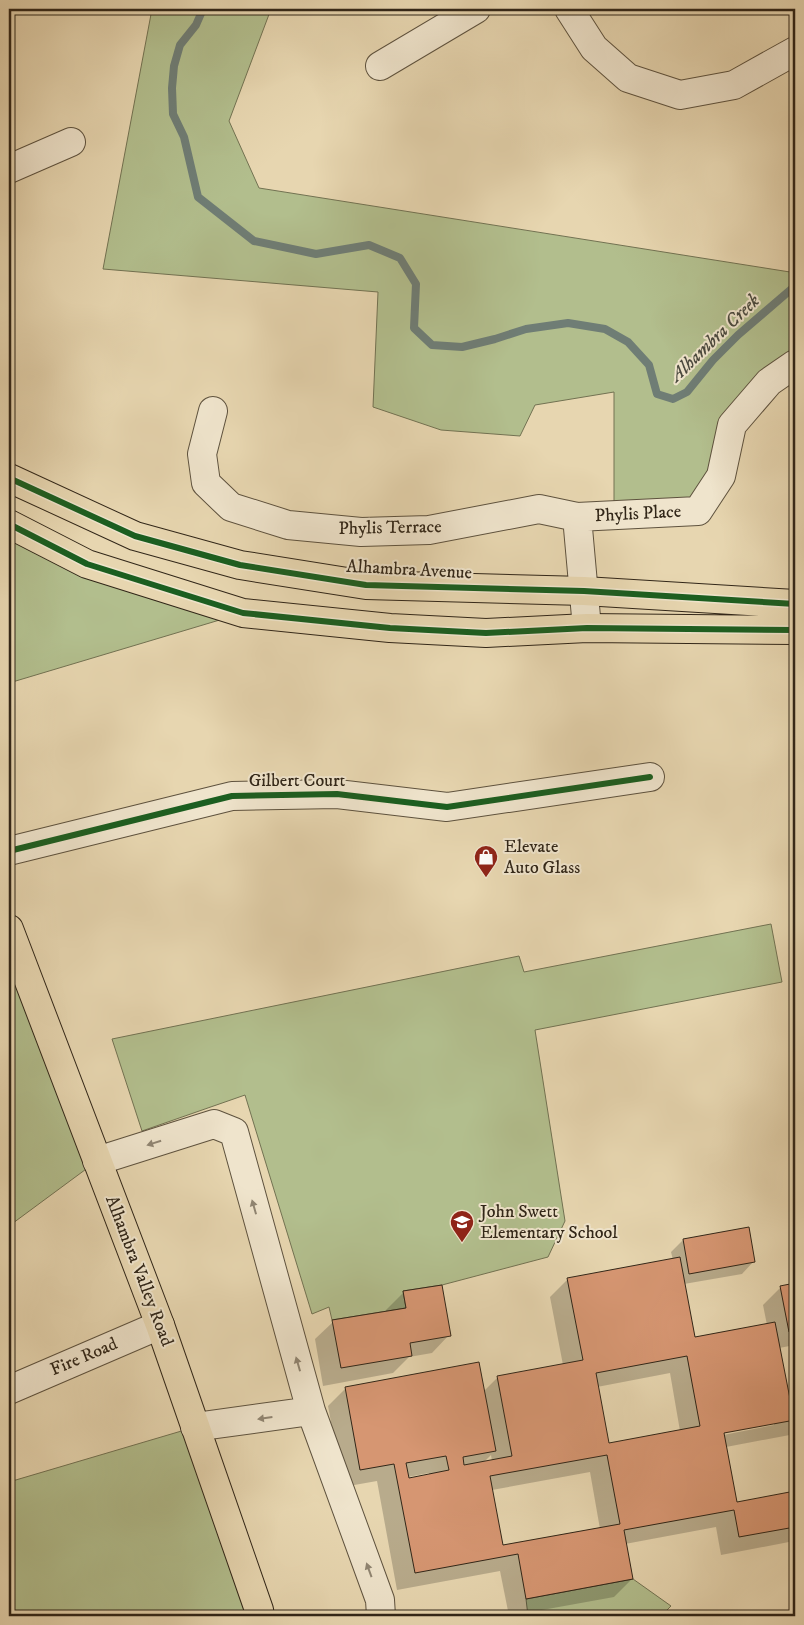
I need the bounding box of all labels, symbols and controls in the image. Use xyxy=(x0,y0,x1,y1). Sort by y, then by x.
water label: Alhambra Creek xyxy=(664,289,765,388)
street label: Phylis Place xyxy=(594,501,682,527)
street label: Phylis Terrace xyxy=(338,516,442,540)
street label: Alhambra Avenue xyxy=(346,556,472,584)
street label: Gilbert Court xyxy=(249,770,346,792)
place label: Elevate Auto Glass xyxy=(504,836,580,879)
shop icon: Elevate Auto Glass xyxy=(473,844,499,878)
one-way arrow xyxy=(146,1140,161,1147)
street label: Alhambra Valley Road xyxy=(100,1192,178,1350)
one-way arrow xyxy=(250,1200,258,1215)
place label: John Swett Elementary School xyxy=(478,1201,618,1244)
school or university icon: John Swett Elementary School xyxy=(449,1209,475,1243)
street label: Fire Road xyxy=(47,1333,121,1381)
one-way arrow xyxy=(294,1356,302,1372)
one-way arrow xyxy=(257,1414,273,1422)
one-way arrow xyxy=(365,1562,372,1577)

